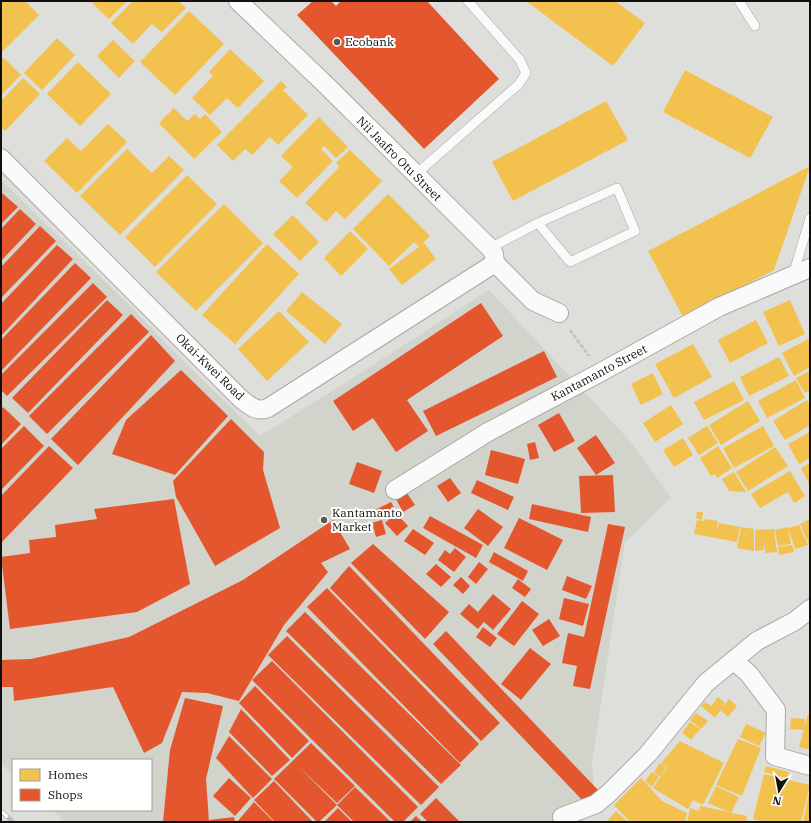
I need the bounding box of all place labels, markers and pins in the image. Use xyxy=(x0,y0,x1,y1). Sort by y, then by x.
place label: Ecobank xyxy=(345,34,394,49)
marker: Ecobank xyxy=(332,37,342,47)
place label: Kantamanto Market xyxy=(332,505,402,534)
marker: Kantamanto Market xyxy=(319,515,329,525)

